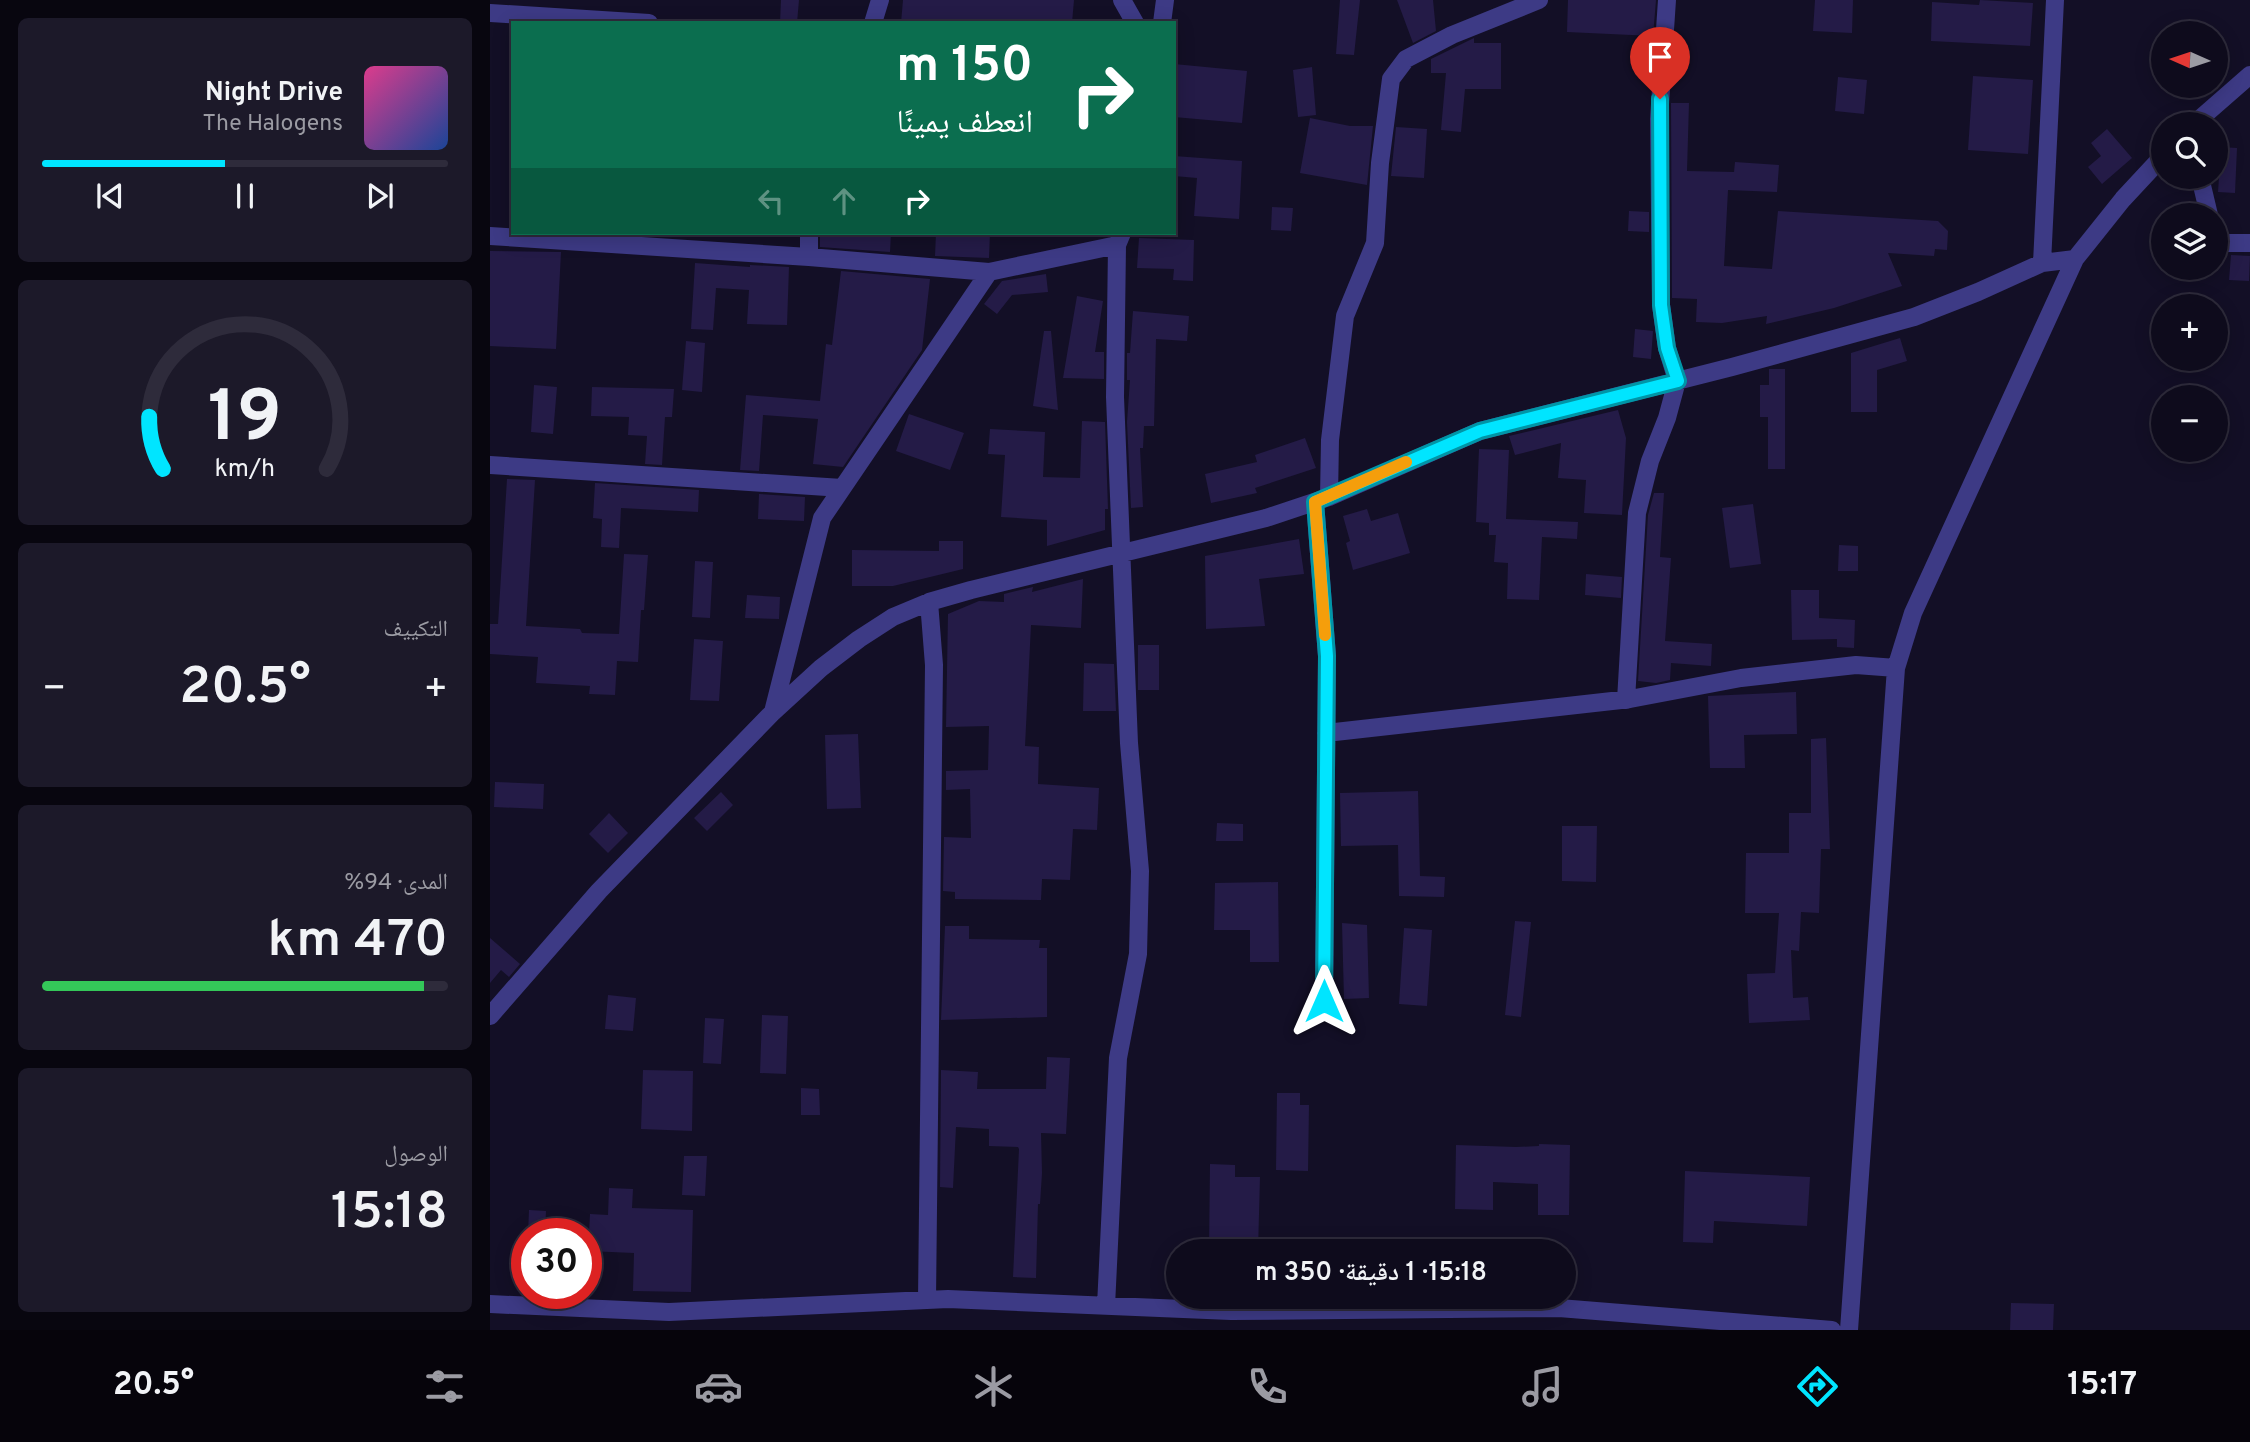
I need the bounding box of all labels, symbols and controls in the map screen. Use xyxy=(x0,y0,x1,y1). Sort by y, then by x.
north arrow xyxy=(2151,21,2228,98)
map controls xyxy=(2151,21,2228,462)
pin xyxy=(1630,27,1690,99)
text: 150 m xyxy=(896,37,1033,99)
icon: arrive xyxy=(1641,38,1679,76)
icon: right xyxy=(1057,49,1148,140)
text: Night Drive xyxy=(205,77,343,110)
text: انعطف يمينًا xyxy=(896,104,1033,144)
text: The Halogens xyxy=(203,110,343,139)
button: search xyxy=(2151,112,2228,189)
icon: previous xyxy=(91,177,129,215)
icon: pause xyxy=(226,177,264,215)
icon: next xyxy=(361,177,399,215)
icon: left xyxy=(752,182,790,220)
icon: ahead xyxy=(825,182,863,220)
icon: right xyxy=(898,182,936,220)
button: layers xyxy=(2151,203,2228,280)
button: + xyxy=(2151,294,2228,371)
text: 19 xyxy=(208,375,282,467)
button: − xyxy=(2151,385,2228,462)
text: km/h xyxy=(215,453,275,485)
text: التكييف xyxy=(383,616,448,645)
text: 20.5° xyxy=(179,656,311,722)
text: − xyxy=(42,666,67,715)
text: + xyxy=(423,666,448,715)
text: المدى · 94% xyxy=(344,869,448,898)
text: 470 km xyxy=(267,909,448,975)
position arrow xyxy=(1287,964,1361,1038)
text: الوصول xyxy=(384,1141,448,1170)
text: 15:18 xyxy=(331,1181,448,1247)
speed limit sign: 30 xyxy=(511,1218,602,1309)
text: 15:18 · 1 دقيقة · 350 m xyxy=(1255,1257,1487,1290)
icon: filters xyxy=(420,1362,469,1411)
icon: car xyxy=(694,1362,743,1411)
icon: climate xyxy=(969,1362,1018,1411)
icon: phone xyxy=(1243,1362,1292,1411)
icon: music xyxy=(1518,1362,1567,1411)
icon: directions xyxy=(1793,1362,1842,1411)
text: 20.5° xyxy=(113,1366,194,1406)
text: 15:17 xyxy=(2067,1366,2137,1406)

